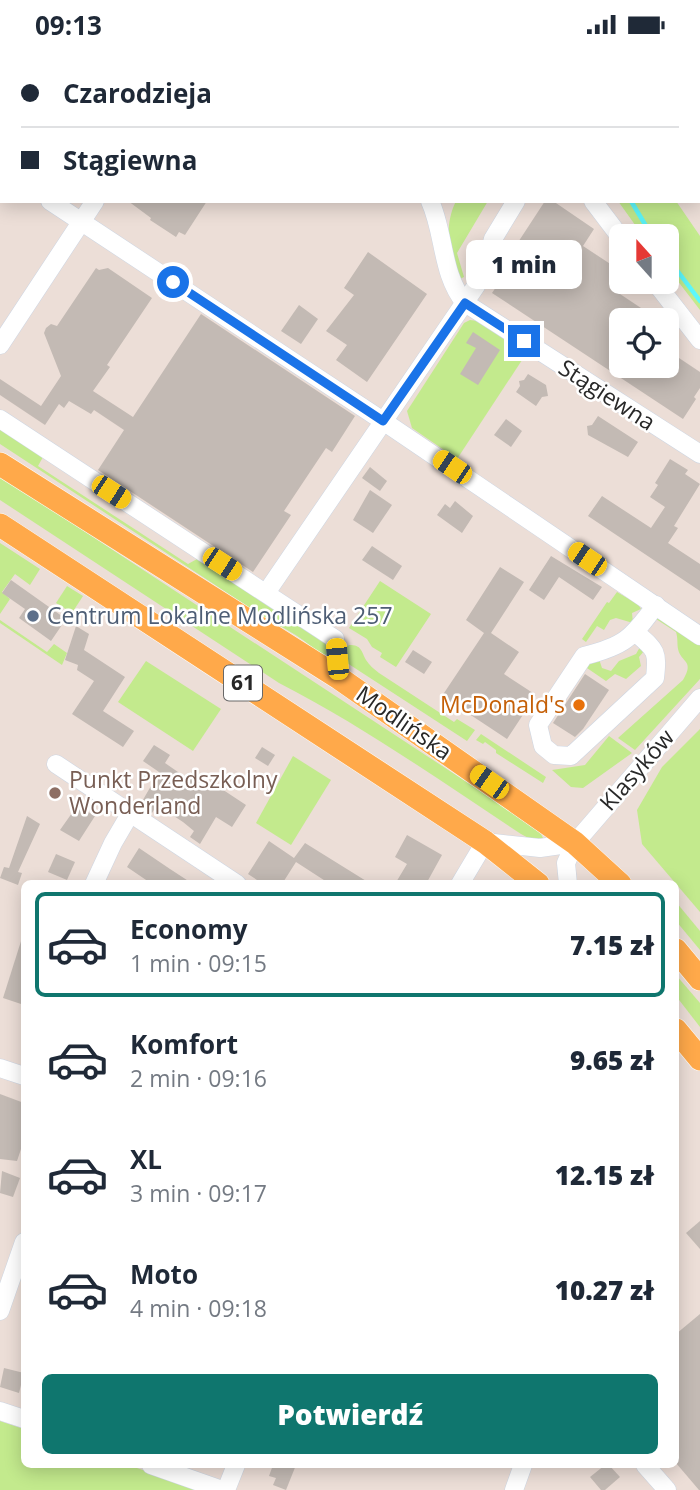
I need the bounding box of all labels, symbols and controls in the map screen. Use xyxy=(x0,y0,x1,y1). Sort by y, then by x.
text: 09:13 xyxy=(35,7,102,43)
text: Czarodzieja xyxy=(63,75,212,111)
text: Stągiewna xyxy=(63,142,197,178)
north arrow xyxy=(609,224,679,294)
map controls xyxy=(609,224,679,378)
callout: 1 min xyxy=(466,239,582,289)
text: 1 min xyxy=(491,248,557,280)
route start xyxy=(157,266,189,298)
button: locate xyxy=(609,308,679,378)
route end xyxy=(508,325,540,357)
street label: Stągiewna xyxy=(553,351,662,437)
car xyxy=(429,447,476,487)
car xyxy=(88,472,135,512)
car xyxy=(564,539,611,579)
car xyxy=(199,544,246,584)
place label: Centrum Lokalne Modlińska 257 xyxy=(47,599,393,631)
marker: Centrum Lokalne Modlińska 257 xyxy=(25,608,41,624)
car xyxy=(325,637,350,681)
road number: 61 xyxy=(224,665,262,701)
street label: Modlińska xyxy=(350,677,459,767)
place label: McDonald's xyxy=(440,688,565,720)
marker: McDonald's xyxy=(571,697,587,713)
street label: Klasyków xyxy=(592,721,681,817)
car xyxy=(466,761,513,803)
place label: Punkt Przedszkolny Wonderland xyxy=(69,763,278,821)
marker: Punkt Przedszkolny Wonderland xyxy=(47,785,63,801)
text: Economy xyxy=(130,911,248,947)
icon: car xyxy=(46,913,109,976)
text: 7.15 zł xyxy=(570,927,654,963)
text: 1 min · 09:15 xyxy=(130,947,267,979)
text: Komfort xyxy=(130,1026,238,1062)
icon: car xyxy=(46,1028,109,1091)
text: 9.65 zł xyxy=(570,1042,654,1078)
text: 2 min · 09:16 xyxy=(130,1062,267,1094)
text: XL xyxy=(130,1141,162,1177)
icon: car xyxy=(46,1143,109,1206)
text: 12.15 zł xyxy=(555,1157,654,1193)
text: 3 min · 09:17 xyxy=(130,1177,267,1209)
text: Moto xyxy=(130,1256,198,1292)
icon: car xyxy=(46,1258,109,1321)
text: 10.27 zł xyxy=(555,1272,654,1308)
text: 4 min · 09:18 xyxy=(130,1292,267,1324)
button: Potwierdź xyxy=(42,1374,658,1454)

